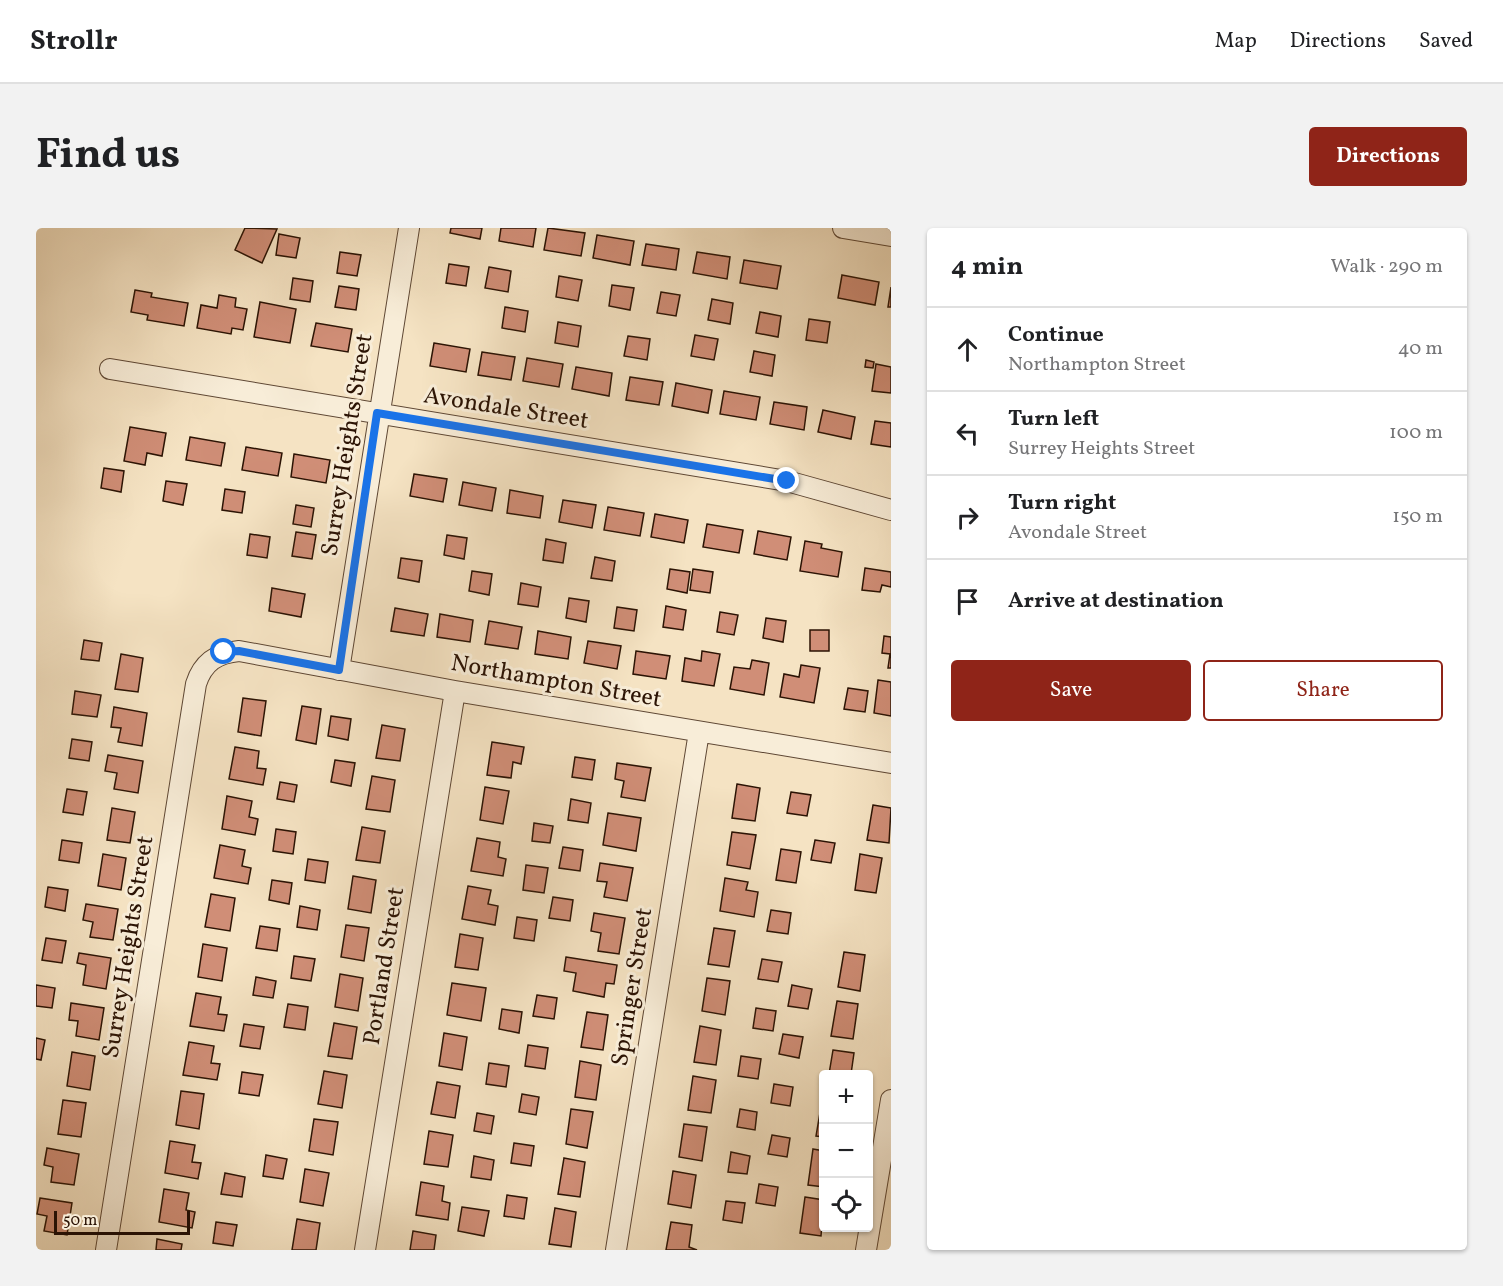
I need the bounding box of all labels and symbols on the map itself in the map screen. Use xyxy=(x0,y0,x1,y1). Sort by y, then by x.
street label: Surrey Heights Street xyxy=(314,331,382,559)
street label: Avondale Street xyxy=(421,379,591,439)
route end xyxy=(773,467,799,493)
route start xyxy=(210,638,236,664)
street label: Northampton Street xyxy=(448,647,664,717)
street label: Surrey Heights Street xyxy=(95,833,163,1061)
street label: Portland Street xyxy=(356,885,414,1047)
street label: Springer Street xyxy=(604,905,662,1069)
scale bar xyxy=(54,1208,190,1236)

